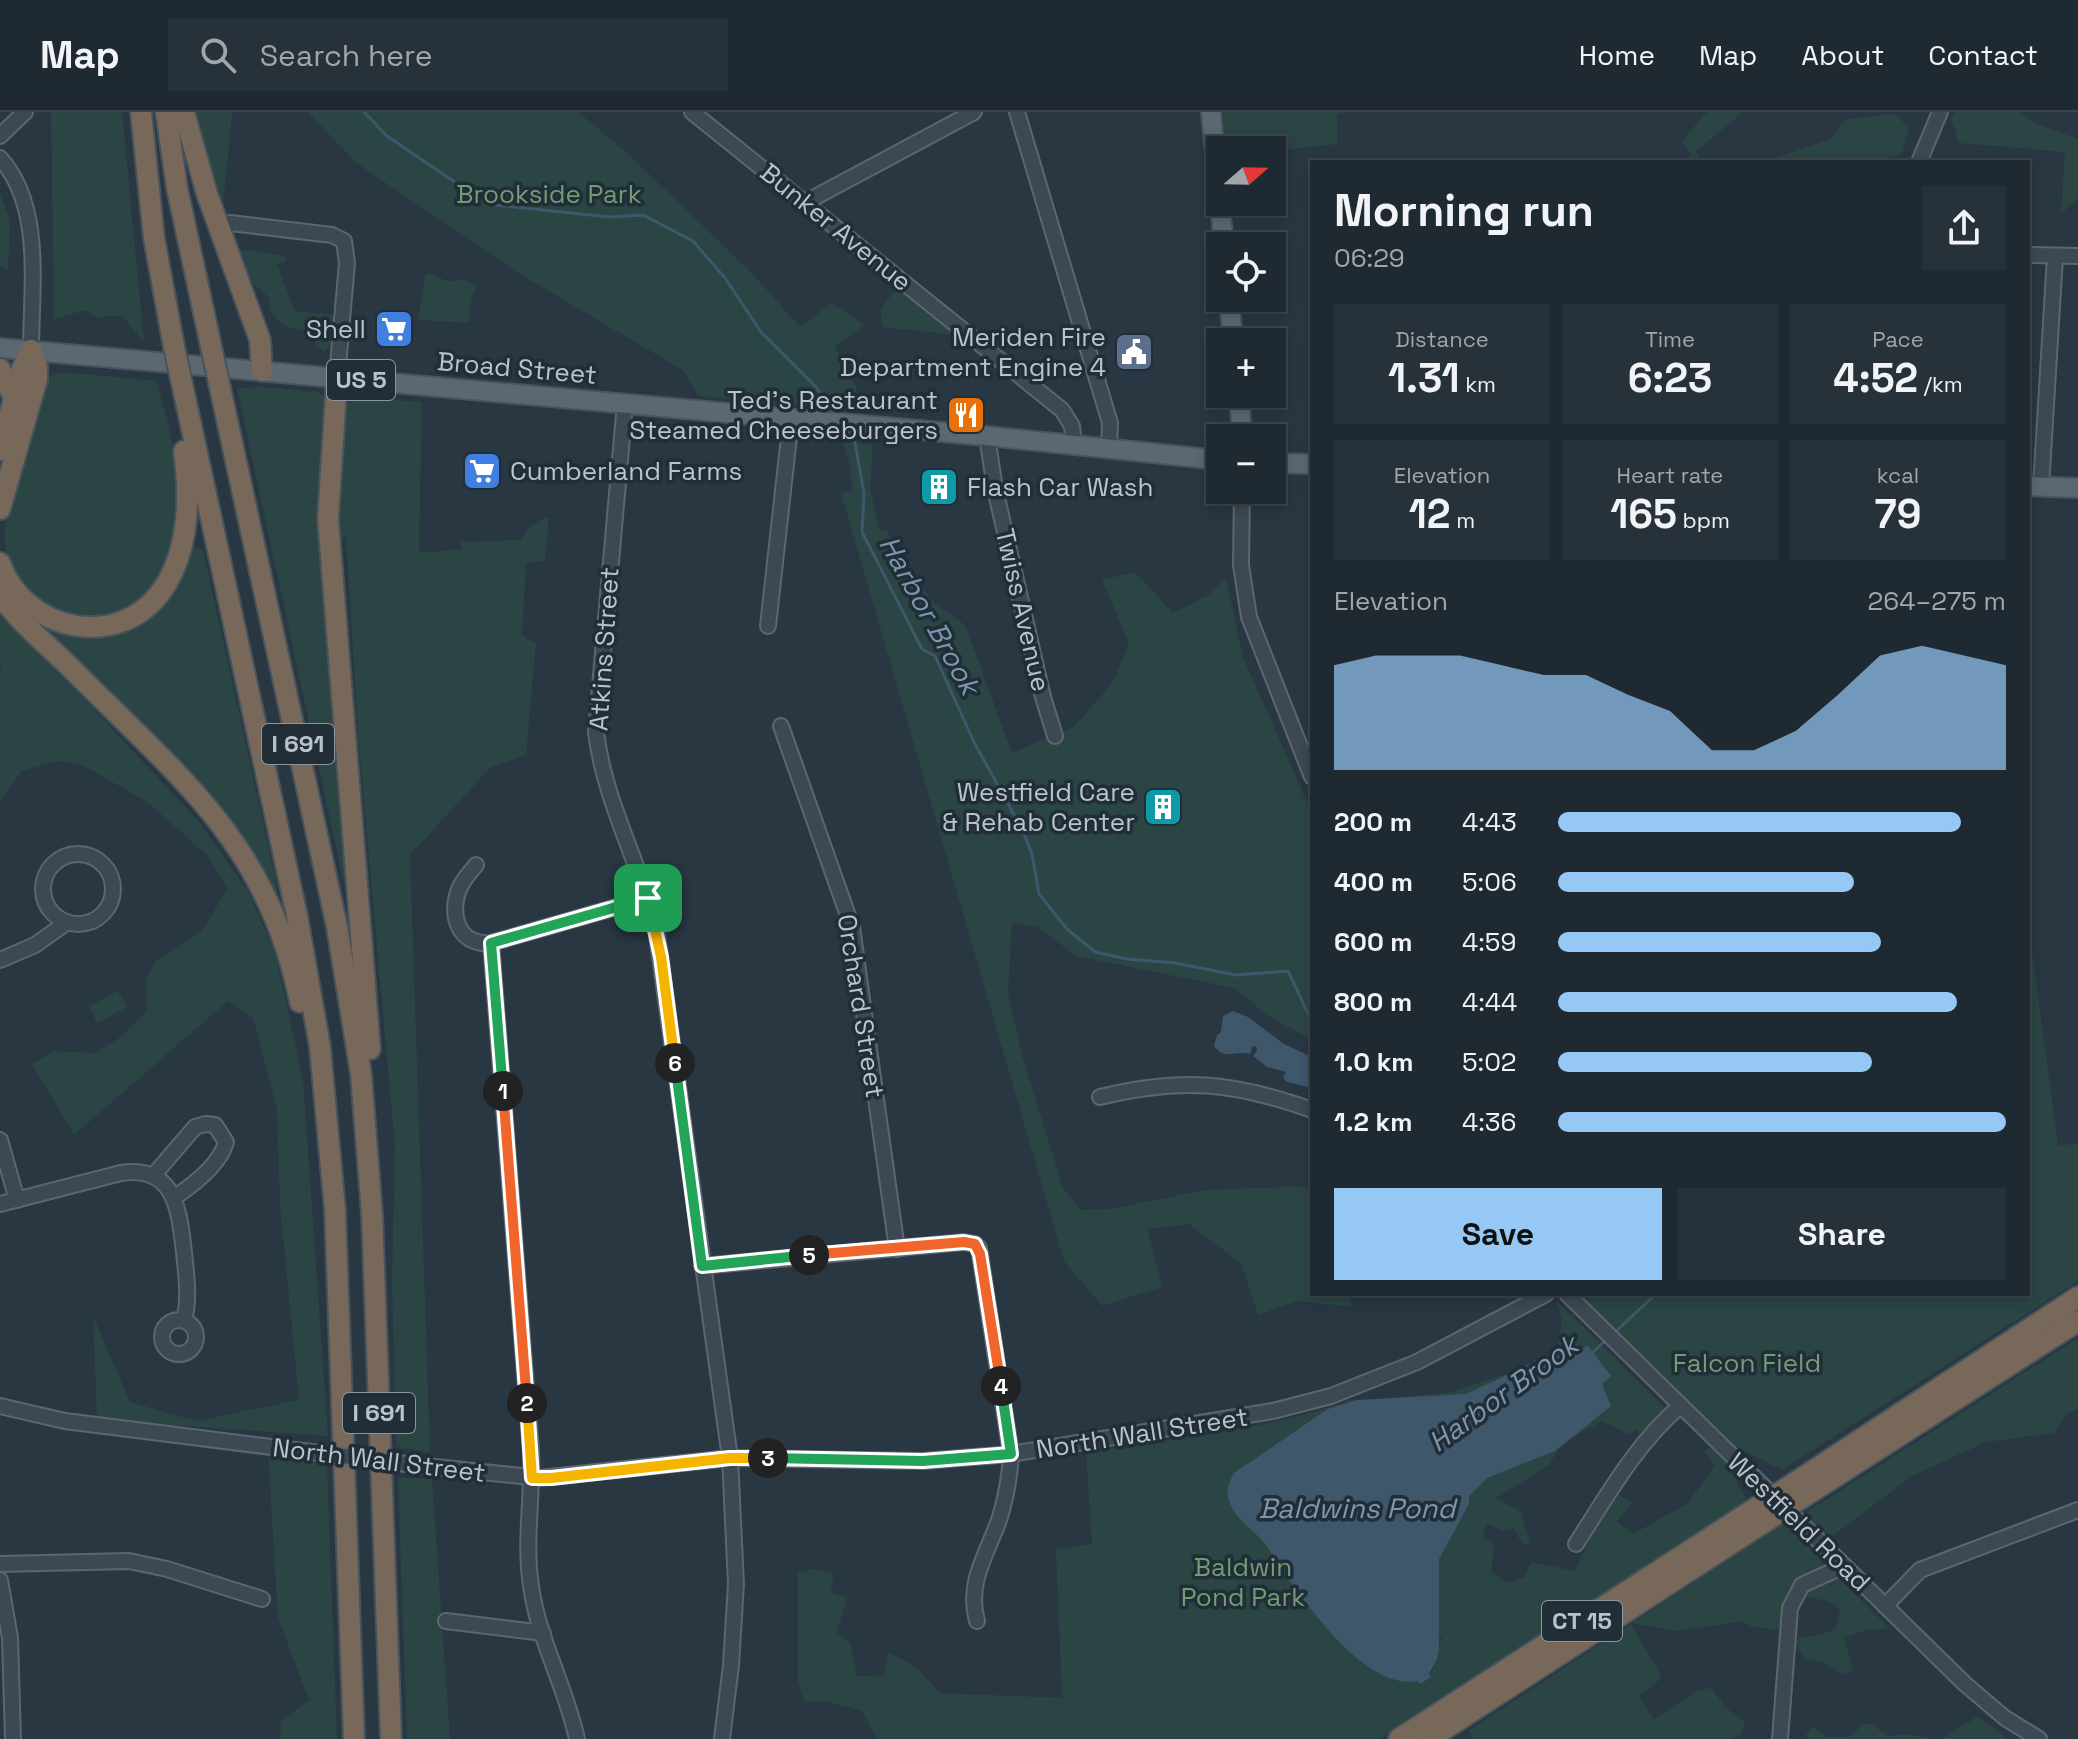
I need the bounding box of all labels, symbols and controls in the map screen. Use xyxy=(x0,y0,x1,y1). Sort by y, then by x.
search box xyxy=(168,19,728,91)
text: Map xyxy=(40,31,120,79)
icon: search xyxy=(196,33,240,77)
text: Search here xyxy=(260,36,433,75)
text: Home xyxy=(1579,37,1655,73)
text: Map xyxy=(1699,37,1757,73)
text: About xyxy=(1801,37,1884,73)
text: Contact xyxy=(1928,37,2038,73)
north arrow xyxy=(1206,136,1286,216)
map controls xyxy=(1206,136,1286,504)
street label: Bunker Avenue xyxy=(753,155,919,299)
park label: Brookside Park xyxy=(456,177,642,211)
text: Morning run xyxy=(1334,183,1594,239)
button: share xyxy=(1922,186,2006,270)
button: locate xyxy=(1206,232,1286,312)
text: 06:29 xyxy=(1334,241,1405,275)
supermarket icon: Shell xyxy=(373,308,415,350)
place label: Shell xyxy=(306,312,366,346)
place label: Meriden Fire Department Engine 4 xyxy=(840,320,1106,384)
text: Distance xyxy=(1395,325,1489,353)
text: Time xyxy=(1645,325,1695,353)
text: Pace xyxy=(1872,325,1924,353)
button: + xyxy=(1206,328,1286,408)
public building icon: Meriden Fire Department Engine 4 xyxy=(1113,331,1155,373)
street label: Broad Street xyxy=(436,344,598,392)
text: 1.31 xyxy=(1388,353,1460,404)
text: 6:23 xyxy=(1628,353,1712,404)
text: 4:52 xyxy=(1833,353,1918,404)
road number: US 5 xyxy=(327,360,395,400)
text: km xyxy=(1460,370,1496,398)
text: /km xyxy=(1918,370,1963,398)
place label: Ted's Restaurant Steamed Cheeseburgers xyxy=(629,383,938,447)
restaurant icon: Ted's Restaurant Steamed Cheeseburgers xyxy=(945,394,987,436)
button: − xyxy=(1206,424,1286,504)
supermarket icon: Cumberland Farms xyxy=(461,450,503,492)
place label: Cumberland Farms xyxy=(510,454,742,488)
text: Elevation xyxy=(1394,461,1490,489)
text: Heart rate xyxy=(1617,461,1723,489)
text: kcal xyxy=(1877,461,1919,489)
building icon: Flash Car Wash xyxy=(918,466,960,508)
place label: Flash Car Wash xyxy=(967,470,1153,504)
text: 12 xyxy=(1409,489,1451,540)
text: 165 xyxy=(1610,489,1677,540)
text: 79 xyxy=(1875,489,1921,540)
text: m xyxy=(1451,506,1475,534)
text: bpm xyxy=(1677,506,1730,534)
street label: Twiss Avenue xyxy=(988,525,1058,695)
water label: Harbor Brook xyxy=(872,529,990,703)
street label: Atkins Street xyxy=(581,566,627,732)
text: Elevation xyxy=(1334,584,1448,618)
text: 264–275 m xyxy=(1868,584,2006,618)
road number: I 691 xyxy=(262,724,334,764)
place label: Westfield Care & Rehab Center xyxy=(942,775,1135,839)
building icon: Westfield Care & Rehab Center xyxy=(1142,786,1184,828)
text: 200 m xyxy=(1334,805,1412,839)
text: 4:43 xyxy=(1462,805,1517,839)
pin xyxy=(614,864,682,932)
text: 400 m xyxy=(1334,865,1413,899)
text: 5:06 xyxy=(1462,865,1517,899)
icon: arrive xyxy=(626,876,670,920)
street label: Orchard Street xyxy=(830,912,892,1100)
text: 600 m xyxy=(1334,925,1413,959)
text: 4:59 xyxy=(1462,925,1516,959)
text: 800 m xyxy=(1334,985,1412,1019)
text: 4:44 xyxy=(1462,985,1517,1019)
pin: 6 xyxy=(655,1043,695,1083)
text: 1.0 km xyxy=(1334,1045,1414,1079)
text: 5:02 xyxy=(1462,1045,1517,1079)
text: 6 xyxy=(668,1049,682,1077)
pin: 1 xyxy=(483,1071,523,1111)
text: 1 xyxy=(498,1077,508,1105)
text: 1.2 km xyxy=(1334,1105,1412,1139)
text: 4:36 xyxy=(1462,1105,1516,1139)
button: Save xyxy=(1334,1188,1662,1280)
button: Share xyxy=(1678,1188,2006,1280)
pin: 5 xyxy=(789,1235,829,1275)
text: 5 xyxy=(802,1241,816,1269)
water label: Harbor Brook xyxy=(1421,1325,1587,1459)
park label: Falcon Field xyxy=(1673,1346,1821,1380)
pin: 4 xyxy=(981,1366,1021,1406)
text: 4 xyxy=(994,1372,1008,1400)
pin: 2 xyxy=(507,1383,547,1423)
text: 2 xyxy=(520,1389,534,1417)
road number: I 691 xyxy=(343,1393,415,1433)
street label: North Wall Street xyxy=(1034,1399,1250,1467)
street label: North Wall Street xyxy=(271,1430,487,1490)
pin: 3 xyxy=(748,1438,788,1478)
text: 3 xyxy=(761,1444,775,1472)
street label: Westfield Road xyxy=(1720,1445,1878,1599)
water label: Baldwins Pond xyxy=(1259,1490,1458,1526)
park label: Baldwin Pond Park xyxy=(1181,1550,1305,1614)
road number: CT 15 xyxy=(1542,1601,1622,1641)

